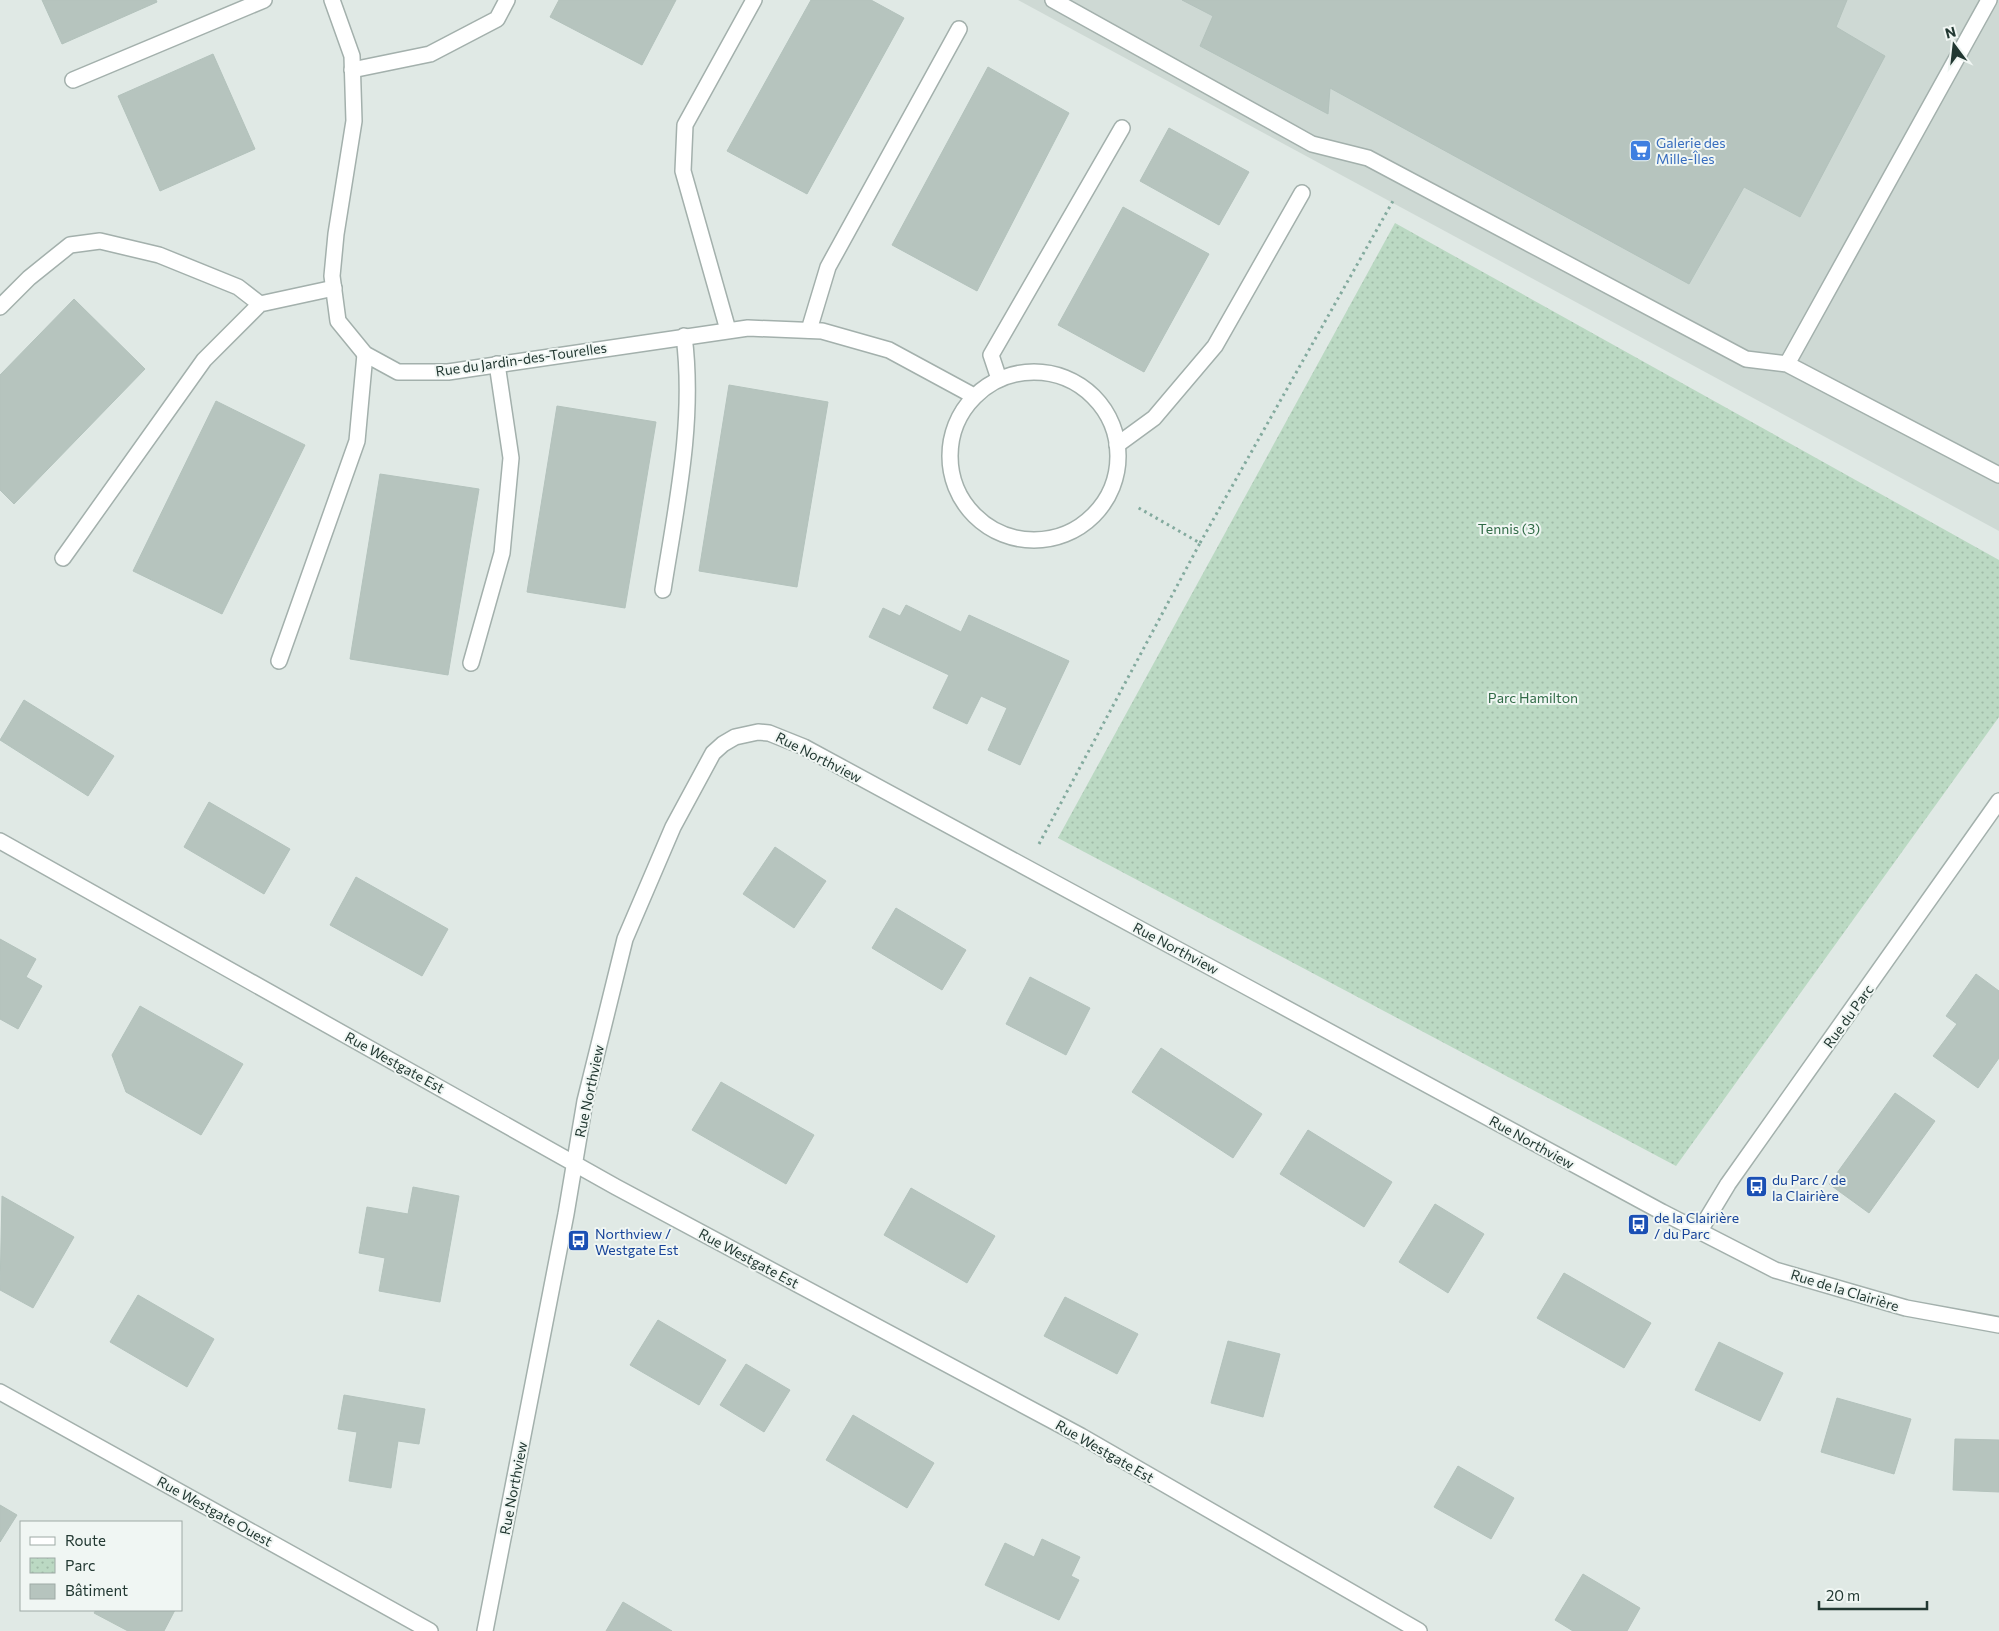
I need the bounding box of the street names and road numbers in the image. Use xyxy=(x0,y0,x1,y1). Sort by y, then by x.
street label: Rue du Jardin-des-Tourelles xyxy=(434,339,608,379)
street label: Rue Northview xyxy=(773,728,865,786)
street label: Rue Northview xyxy=(1130,918,1222,978)
street label: Rue du Parc xyxy=(1819,981,1877,1051)
street label: Rue Westgate Est xyxy=(342,1028,448,1096)
street label: Rue Northview xyxy=(571,1043,607,1139)
street label: Rue Northview xyxy=(1487,1112,1577,1172)
street label: Rue Westgate Est xyxy=(696,1224,802,1292)
street label: Rue de la Clairière xyxy=(1789,1265,1901,1315)
street label: Rue Westgate Est xyxy=(1053,1416,1157,1486)
street label: Rue Northview xyxy=(496,1440,530,1536)
street label: Rue Westgate Ouest xyxy=(154,1472,276,1550)

